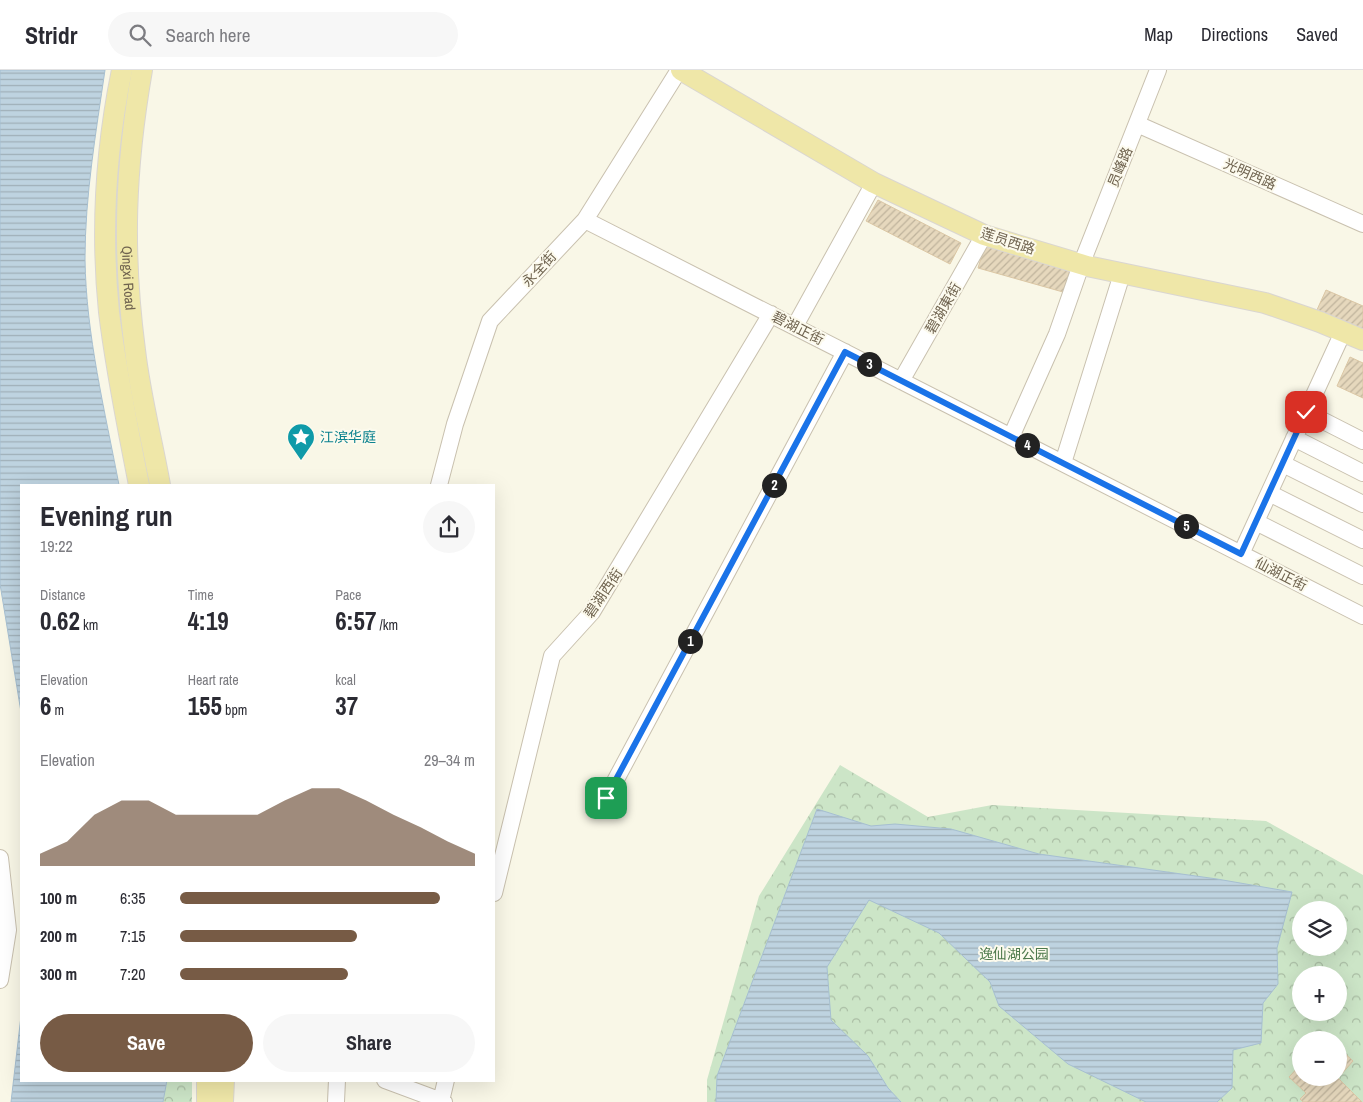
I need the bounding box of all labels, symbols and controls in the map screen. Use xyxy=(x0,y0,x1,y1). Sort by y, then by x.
search box xyxy=(108,12,458,57)
text: Stridr xyxy=(25,19,78,51)
icon: search xyxy=(126,21,154,49)
text: Search here xyxy=(166,22,250,48)
text: Map xyxy=(1144,22,1173,47)
text: Directions xyxy=(1201,22,1268,47)
text: Saved xyxy=(1296,22,1338,47)
street label: 员峰路 xyxy=(1104,144,1136,190)
street label: 光明西路 xyxy=(1221,154,1279,194)
street label: 莲员西路 xyxy=(979,224,1037,258)
street label: Qingxi Road xyxy=(118,246,140,311)
street label: 永全街 xyxy=(518,248,560,290)
street label: 碧湖東街 xyxy=(921,279,965,337)
street label: 碧湖正街 xyxy=(769,307,827,349)
pin: 3 xyxy=(856,352,882,376)
text: 3 xyxy=(866,355,873,373)
pin xyxy=(1285,391,1327,433)
icon: check xyxy=(1292,398,1320,426)
place icon: 江滨华庭 xyxy=(286,422,316,461)
place label: 江滨华庭 xyxy=(320,428,376,446)
pin: 4 xyxy=(1014,432,1040,458)
text: 4 xyxy=(1024,436,1031,454)
pin: 2 xyxy=(762,472,786,498)
text: 2 xyxy=(771,476,778,494)
text: Evening run xyxy=(40,497,173,535)
button: share xyxy=(423,501,475,553)
pin: 5 xyxy=(1174,514,1198,538)
text: 5 xyxy=(1183,517,1190,535)
text: 19:22 xyxy=(40,535,73,557)
street label: 仙湖正街 xyxy=(1252,553,1310,595)
street label: 碧湖西街 xyxy=(580,565,626,621)
text: Distance xyxy=(40,586,85,604)
text: Time xyxy=(188,586,214,604)
text: Pace xyxy=(335,586,362,604)
text: 0.62 xyxy=(40,604,80,638)
text: 4:19 xyxy=(188,604,229,638)
text: 6:57 xyxy=(335,604,376,638)
text: km xyxy=(80,616,98,634)
text: /km xyxy=(376,616,398,634)
pin: 1 xyxy=(678,628,702,654)
text: 1 xyxy=(687,632,694,650)
text: Elevation xyxy=(40,671,88,689)
text: Heart rate xyxy=(188,671,239,689)
text: kcal xyxy=(335,671,356,689)
text: 6 xyxy=(40,689,51,723)
text: 155 xyxy=(188,689,222,723)
text: 37 xyxy=(335,689,358,723)
text: m xyxy=(51,701,64,719)
text: bpm xyxy=(222,701,247,719)
text: Elevation xyxy=(40,749,95,771)
text: 29–34 m xyxy=(424,749,475,771)
pin xyxy=(585,777,627,819)
icon: arrive xyxy=(592,784,620,812)
text: 100 m xyxy=(40,887,77,909)
text: 6:35 xyxy=(120,887,146,909)
map controls xyxy=(1292,901,1347,1086)
button: layers xyxy=(1292,901,1347,956)
text: 200 m xyxy=(40,925,77,947)
text: 7:15 xyxy=(120,925,146,947)
park label: 逸仙湖公园 xyxy=(979,945,1049,963)
text: 300 m xyxy=(40,963,77,985)
text: 7:20 xyxy=(120,963,146,985)
button: + xyxy=(1292,966,1347,1021)
button: Save xyxy=(40,1014,253,1072)
button: Share xyxy=(263,1014,475,1072)
button: − xyxy=(1292,1031,1347,1086)

